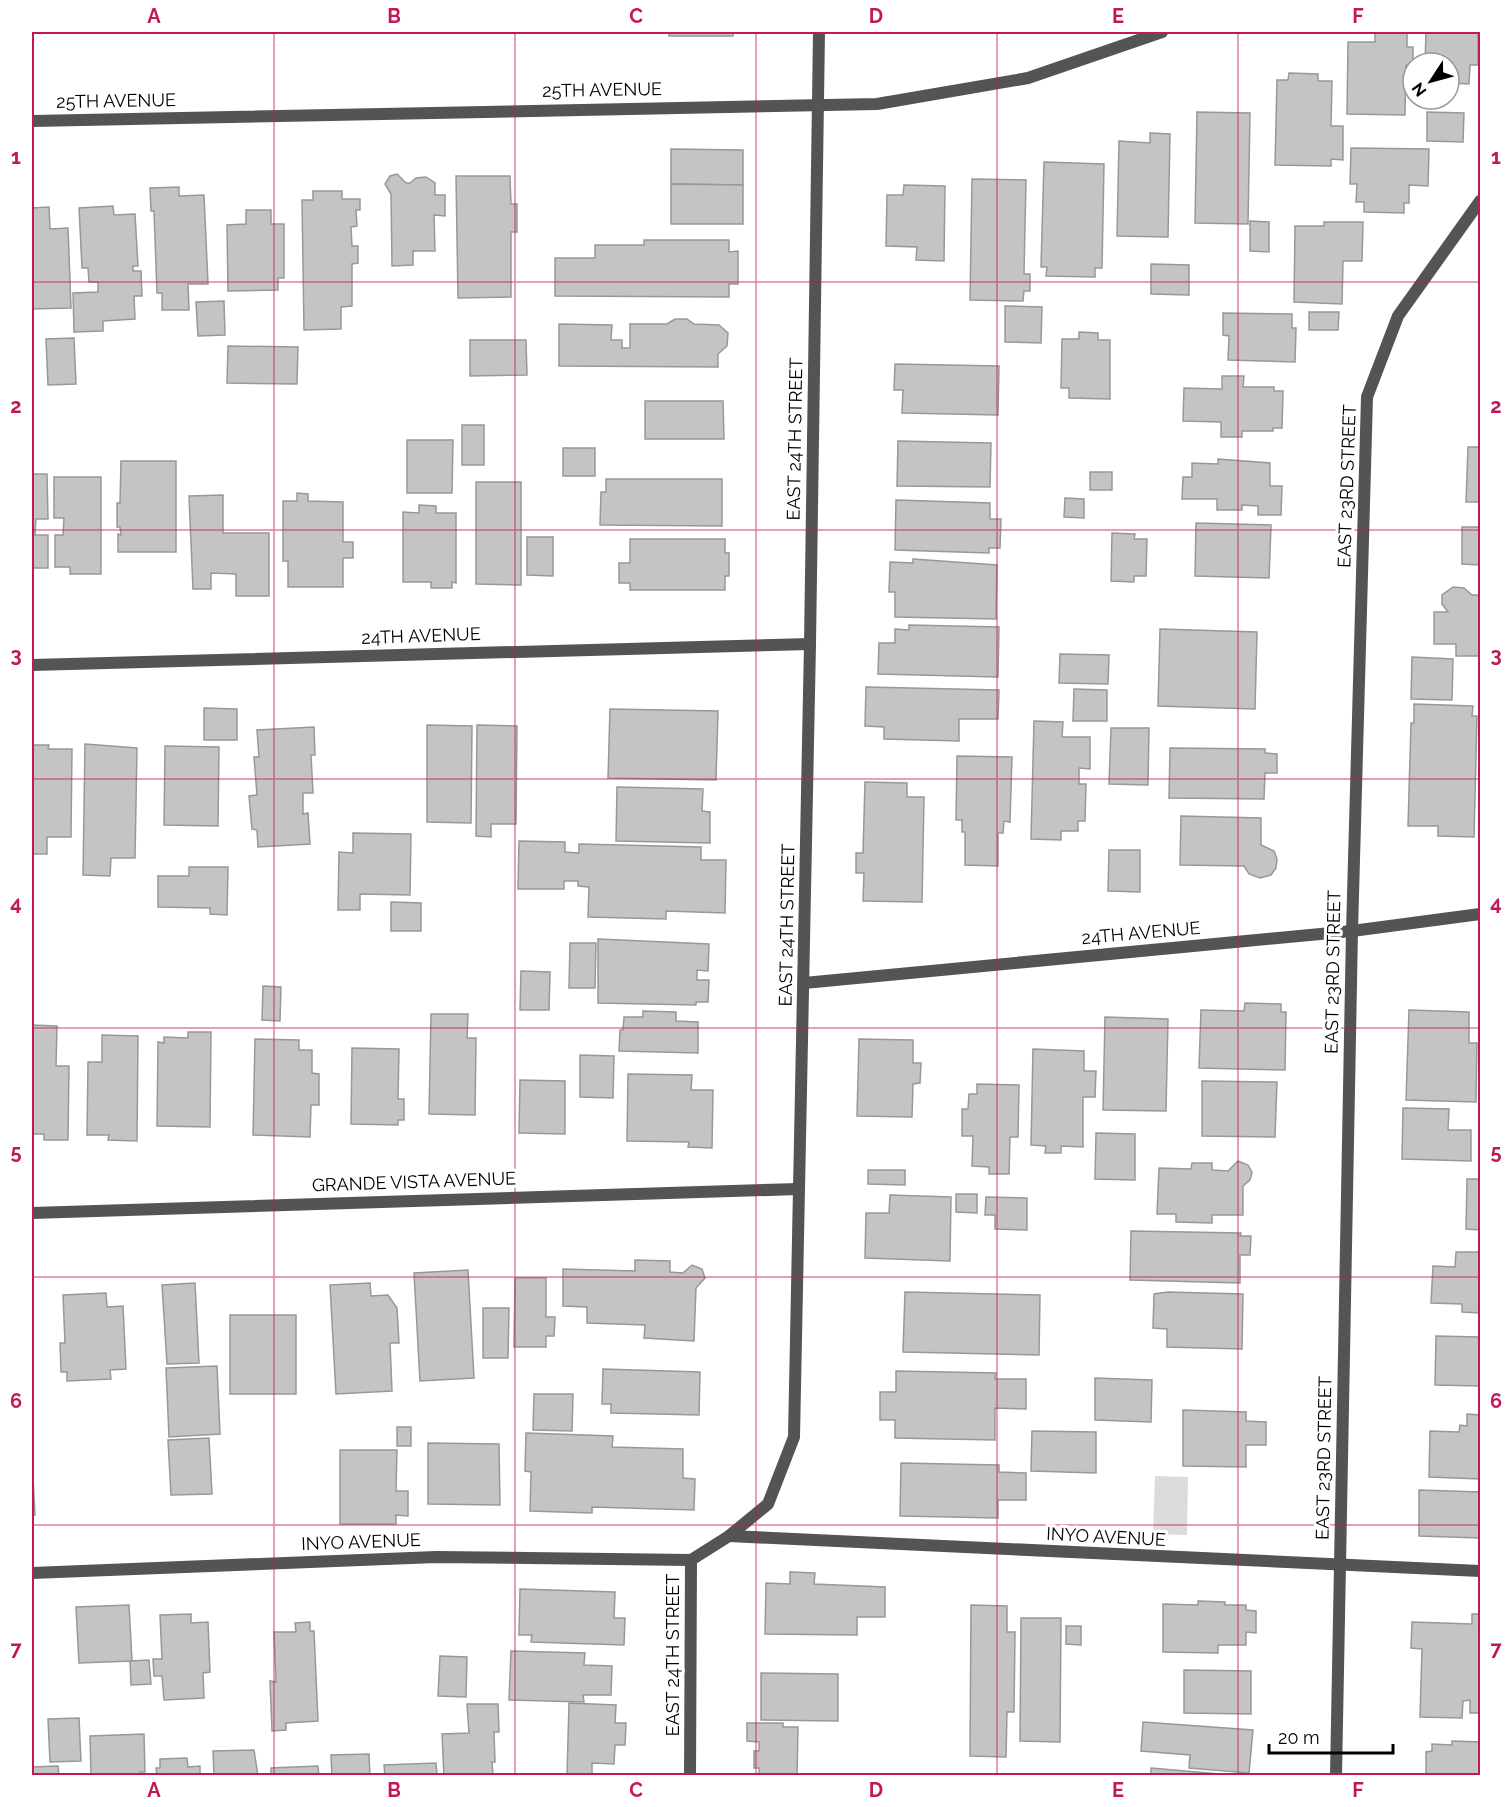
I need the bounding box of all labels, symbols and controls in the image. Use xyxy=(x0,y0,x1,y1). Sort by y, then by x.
text: A xyxy=(147,4,161,28)
text: B xyxy=(387,4,401,28)
text: C xyxy=(629,4,643,28)
text: D xyxy=(869,4,883,28)
text: E xyxy=(1112,4,1124,28)
text: F xyxy=(1352,4,1364,28)
north arrow xyxy=(1401,51,1461,111)
street label: 25TH AVENUE xyxy=(542,78,662,101)
text: N xyxy=(1408,79,1431,100)
street label: 25TH AVENUE xyxy=(56,89,176,112)
text: 1 xyxy=(11,145,21,169)
text: 1 xyxy=(1491,145,1501,169)
street label: EAST 24TH STREET xyxy=(783,358,806,520)
text: 2 xyxy=(10,394,22,418)
text: 2 xyxy=(1490,394,1502,418)
street label: EAST 23RD STREET xyxy=(1333,404,1360,568)
street label: 24TH AVENUE xyxy=(361,623,481,648)
text: 3 xyxy=(10,643,22,667)
text: 3 xyxy=(1490,643,1502,667)
street label: EAST 24TH STREET xyxy=(775,844,798,1006)
street label: EAST 23RD STREET xyxy=(1321,890,1344,1054)
text: 4 xyxy=(10,891,22,915)
text: 4 xyxy=(1490,891,1502,915)
street label: 24TH AVENUE xyxy=(1081,917,1201,948)
text: 5 xyxy=(10,1140,22,1164)
text: 5 xyxy=(1490,1140,1502,1164)
street label: GRANDE VISTA AVENUE xyxy=(312,1167,516,1196)
street label: EAST 23RD STREET xyxy=(1312,1376,1335,1540)
text: 6 xyxy=(10,1389,22,1413)
text: 6 xyxy=(1490,1389,1502,1413)
street label: INYO AVENUE xyxy=(1046,1523,1166,1550)
street label: INYO AVENUE xyxy=(301,1529,421,1554)
street label: EAST 24TH STREET xyxy=(662,1574,683,1736)
text: 7 xyxy=(10,1637,22,1661)
text: 7 xyxy=(1490,1637,1502,1661)
scale bar xyxy=(1269,1717,1394,1755)
text: 20 m xyxy=(1278,1727,1320,1748)
text: A xyxy=(147,1778,161,1802)
text: B xyxy=(387,1778,401,1802)
text: C xyxy=(629,1778,643,1802)
text: D xyxy=(869,1778,883,1802)
text: E xyxy=(1112,1778,1124,1802)
text: F xyxy=(1352,1778,1364,1802)

